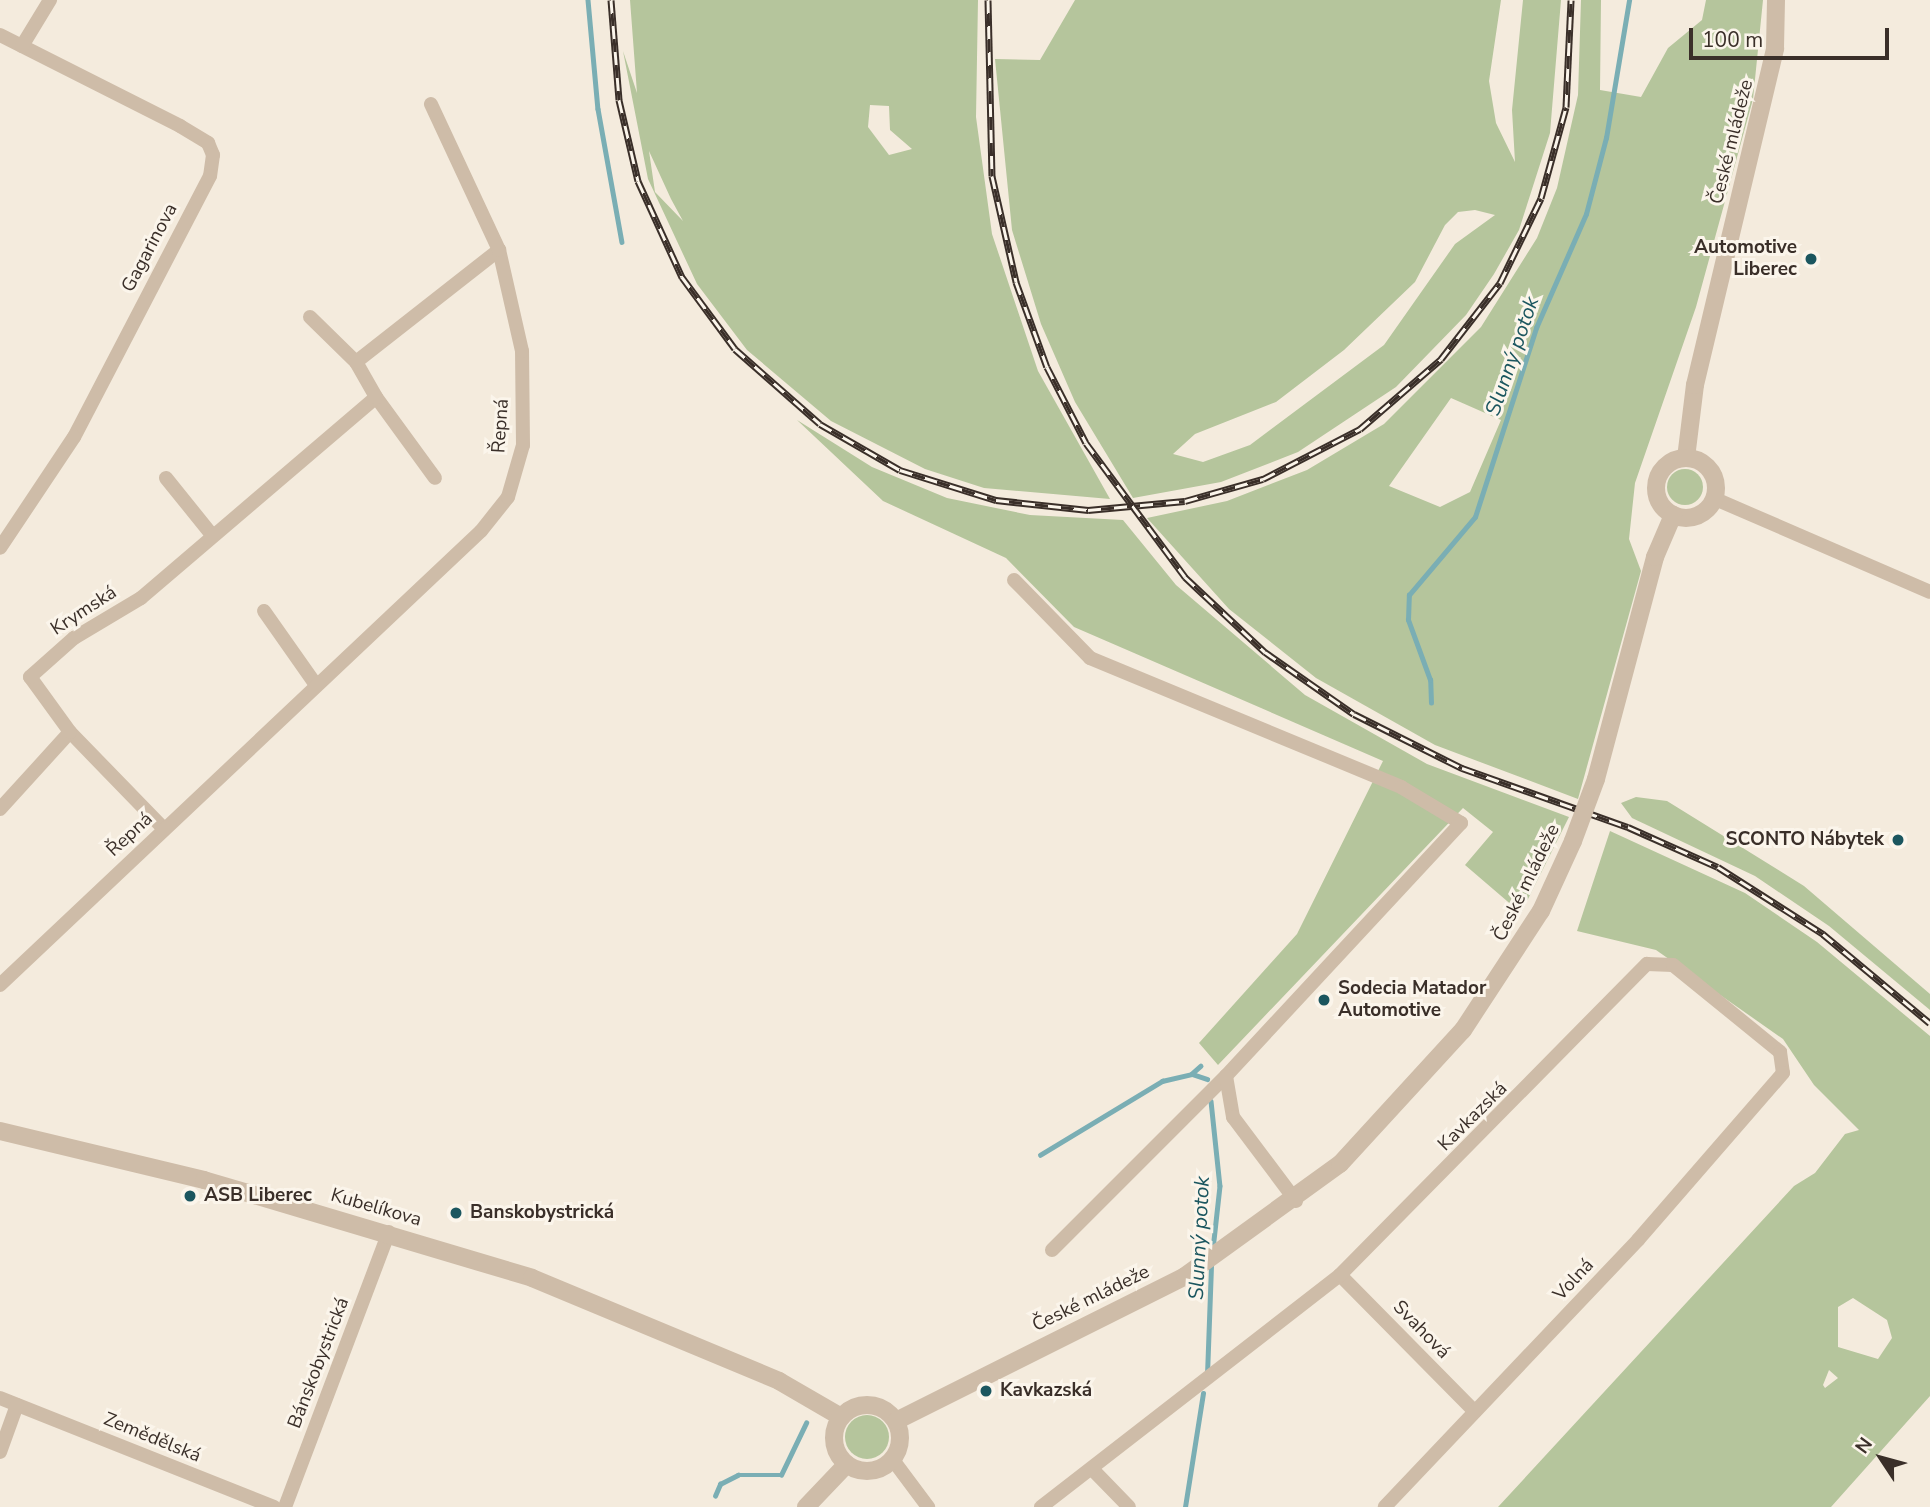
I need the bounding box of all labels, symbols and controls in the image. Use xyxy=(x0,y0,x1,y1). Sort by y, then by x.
scale bar xyxy=(1692,14,1892,58)
text: 100 m xyxy=(1702,26,1763,54)
street label: České mládeže xyxy=(1706,77,1758,207)
street label: Gagarinova xyxy=(117,200,183,296)
place label: Automotive Liberec xyxy=(1694,237,1797,281)
marker: Automotive Liberec xyxy=(1803,251,1819,267)
water label: Slunný potok xyxy=(1480,293,1544,419)
street label: Řepná xyxy=(488,398,514,454)
street label: Krymská xyxy=(47,581,121,641)
street label: Řepná xyxy=(102,808,158,862)
street label: České mládeže xyxy=(1489,821,1565,945)
place label: SCONTO Nábytek xyxy=(1726,829,1884,851)
marker: SCONTO Nábytek xyxy=(1890,832,1906,848)
place label: Sodecia Matador Automotive xyxy=(1338,978,1486,1022)
marker: Sodecia Matador Automotive xyxy=(1316,992,1332,1008)
street label: Kavkazská xyxy=(1434,1078,1512,1156)
water label: Slunný potok xyxy=(1183,1175,1215,1301)
street label: Kubelíkova xyxy=(328,1184,424,1232)
place label: ASB Liberec xyxy=(204,1185,312,1207)
marker: ASB Liberec xyxy=(182,1188,198,1204)
place label: Banskobystrická xyxy=(470,1202,614,1224)
marker: Banskobystrická xyxy=(448,1205,464,1221)
street label: Volná xyxy=(1549,1254,1599,1306)
street label: České mládeže xyxy=(1029,1261,1153,1337)
street label: Bánskobystrická xyxy=(284,1294,354,1432)
street label: Svahová xyxy=(1388,1296,1454,1364)
place label: Kavkazská xyxy=(1000,1380,1092,1402)
marker: Kavkazská xyxy=(978,1383,994,1399)
street label: Zemědělská xyxy=(100,1408,204,1468)
north arrow xyxy=(1846,1423,1916,1493)
text: N xyxy=(1849,1432,1879,1459)

